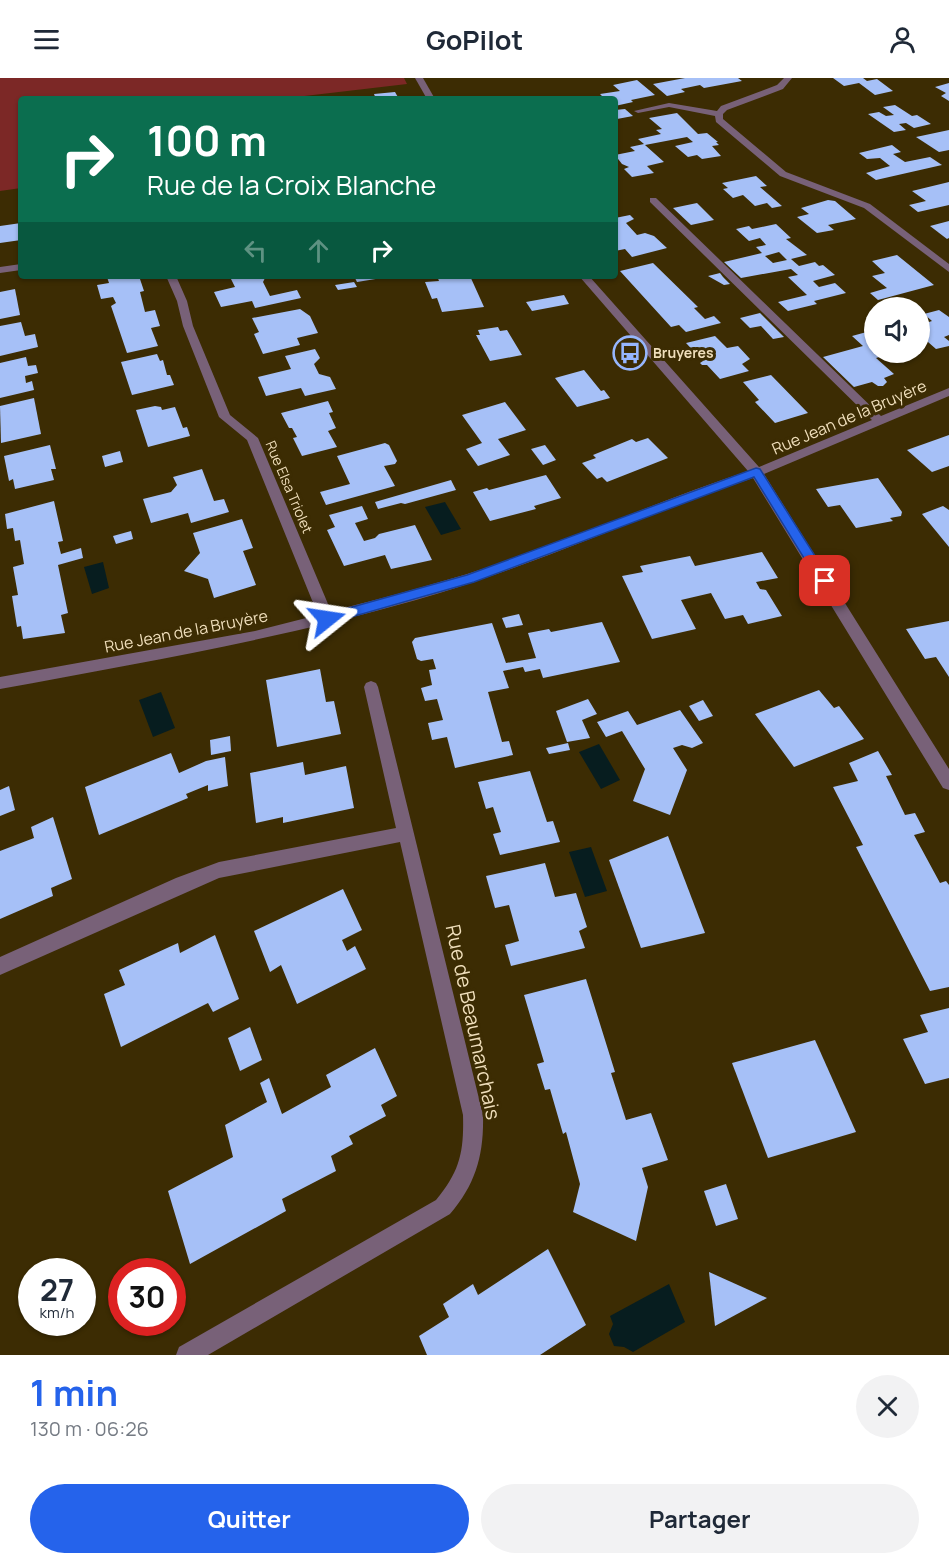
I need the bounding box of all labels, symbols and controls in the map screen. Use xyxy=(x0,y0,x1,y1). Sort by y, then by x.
text: GoPilot xyxy=(426,21,523,58)
icon: menu xyxy=(30,23,63,56)
icon: person xyxy=(886,23,919,56)
text: 100 m xyxy=(147,111,267,169)
icon: right xyxy=(48,120,126,198)
text: Rue de la Croix Blanche xyxy=(147,166,436,203)
icon: left xyxy=(239,234,272,267)
icon: ahead xyxy=(302,234,335,267)
icon: right xyxy=(365,234,398,267)
map controls xyxy=(864,297,930,363)
button: sound xyxy=(864,297,930,363)
bus stop icon: Bruyeres xyxy=(612,335,648,371)
place label: Bruyeres xyxy=(653,343,714,362)
street label: Rue Jean de la Bruyère xyxy=(768,374,930,460)
street label: Rue Elsa Triolet xyxy=(261,438,318,536)
pin xyxy=(799,555,850,606)
icon: arrive xyxy=(808,564,841,597)
position arrow xyxy=(295,587,359,651)
street label: Rue Jean de la Bruyère xyxy=(102,604,270,658)
street label: Rue de Beaumarchais xyxy=(440,922,507,1122)
speed limit sign: 30 xyxy=(108,1258,186,1336)
text: 27 xyxy=(40,1269,74,1310)
text: km/h xyxy=(40,1302,74,1323)
text: 1 min xyxy=(30,1368,118,1417)
button: close xyxy=(856,1375,919,1438)
text: 130 m · 06:26 xyxy=(30,1415,149,1442)
button: Quitter xyxy=(30,1484,469,1553)
button: Partager xyxy=(481,1484,919,1553)

